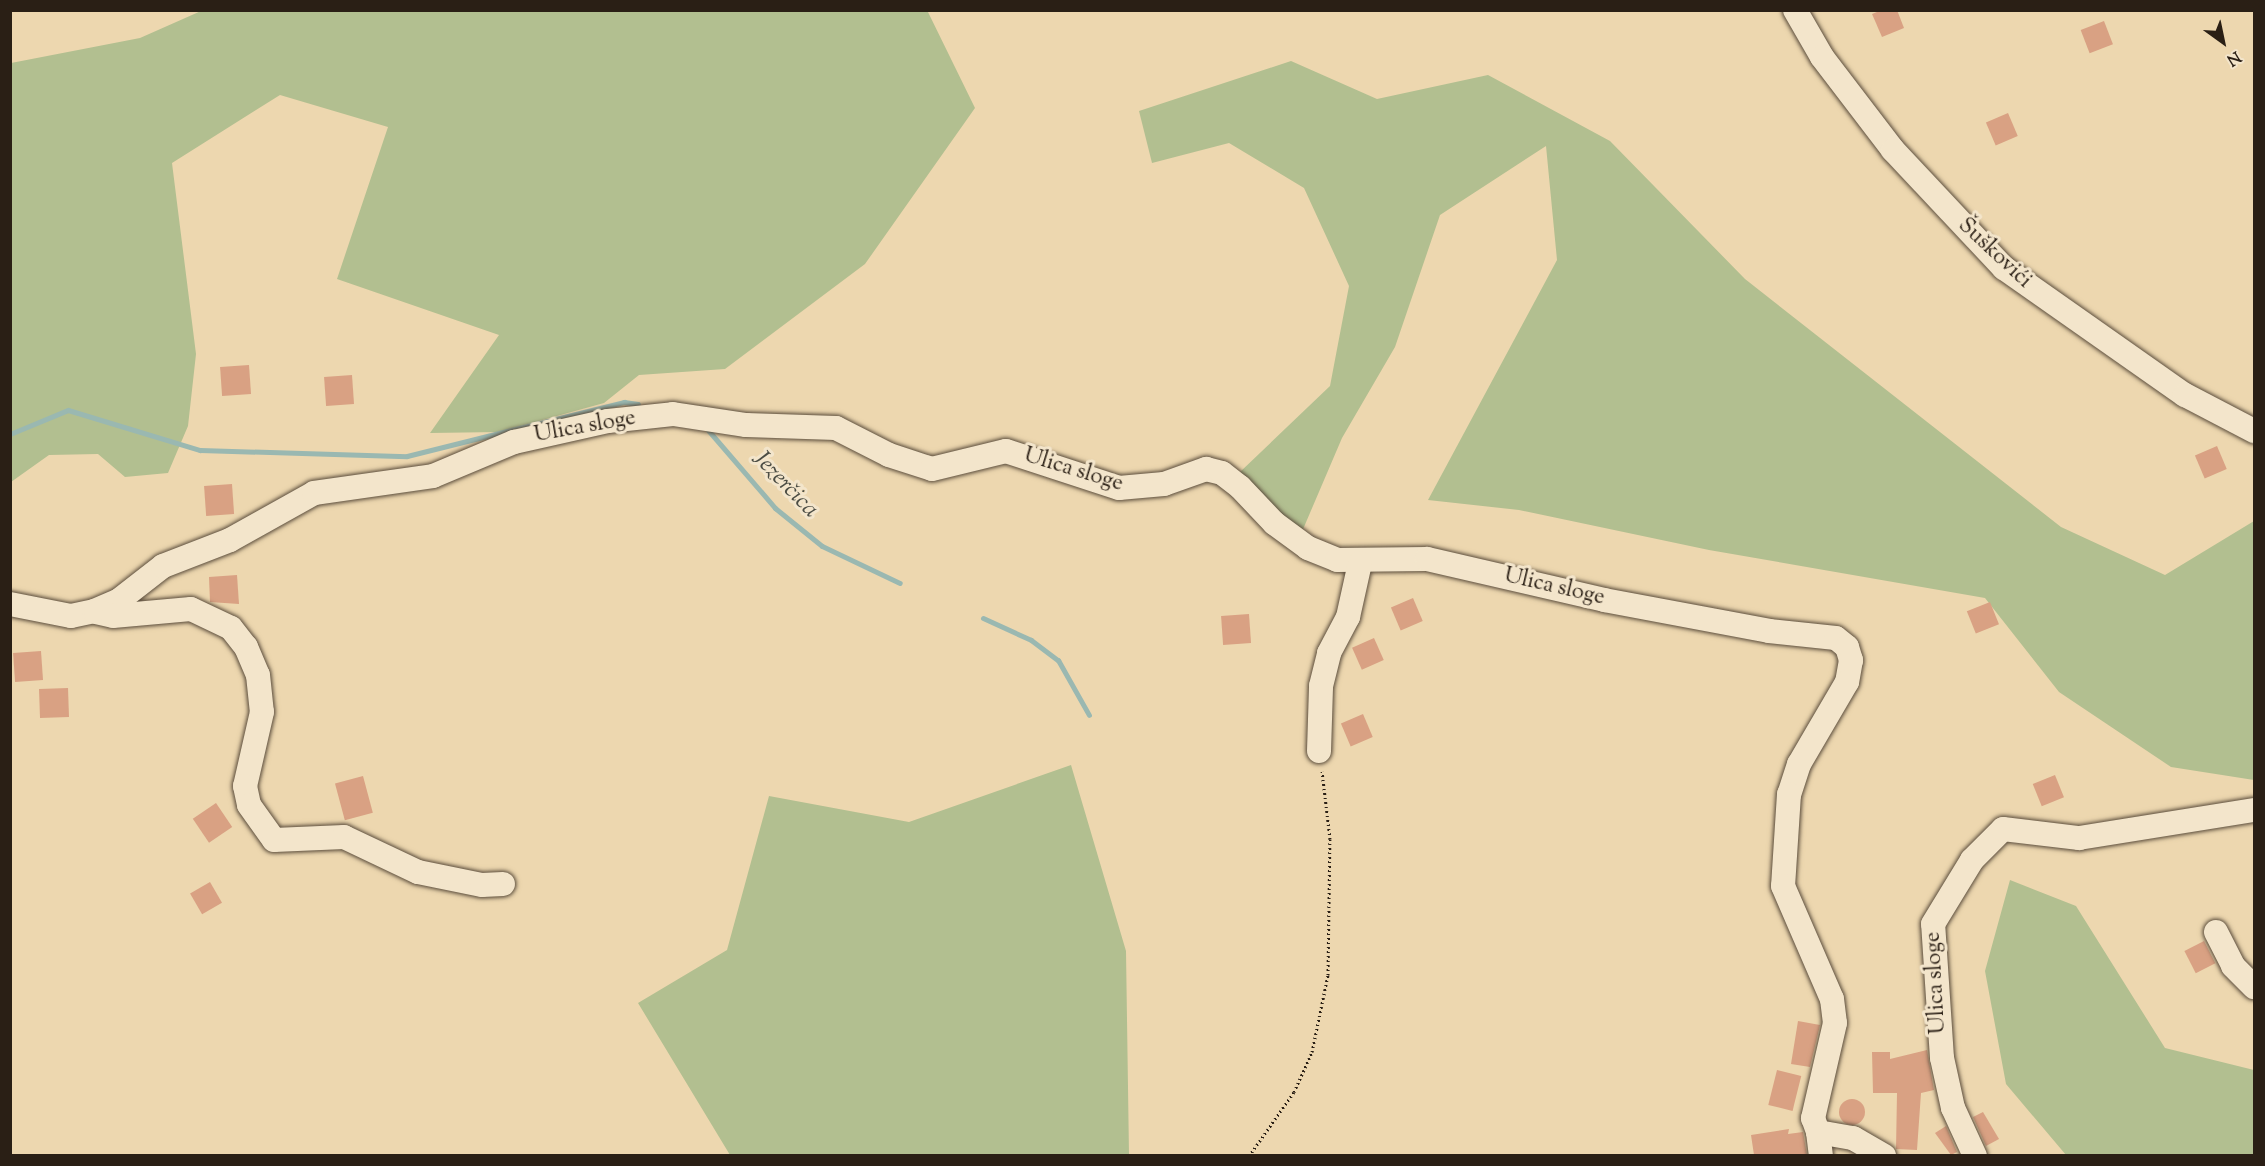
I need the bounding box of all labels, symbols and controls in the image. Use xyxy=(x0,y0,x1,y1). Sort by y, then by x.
north arrow xyxy=(2193,12,2253,72)
text: N xyxy=(2221,44,2245,71)
street label: Šuškovići xyxy=(1952,213,2036,295)
street label: Ulica sloge xyxy=(532,406,638,450)
street label: Ulica sloge xyxy=(1020,443,1126,499)
water label: Jezerčica xyxy=(746,445,824,525)
street label: Ulica sloge xyxy=(1501,564,1607,612)
street label: Ulica sloge xyxy=(1921,931,1953,1035)

